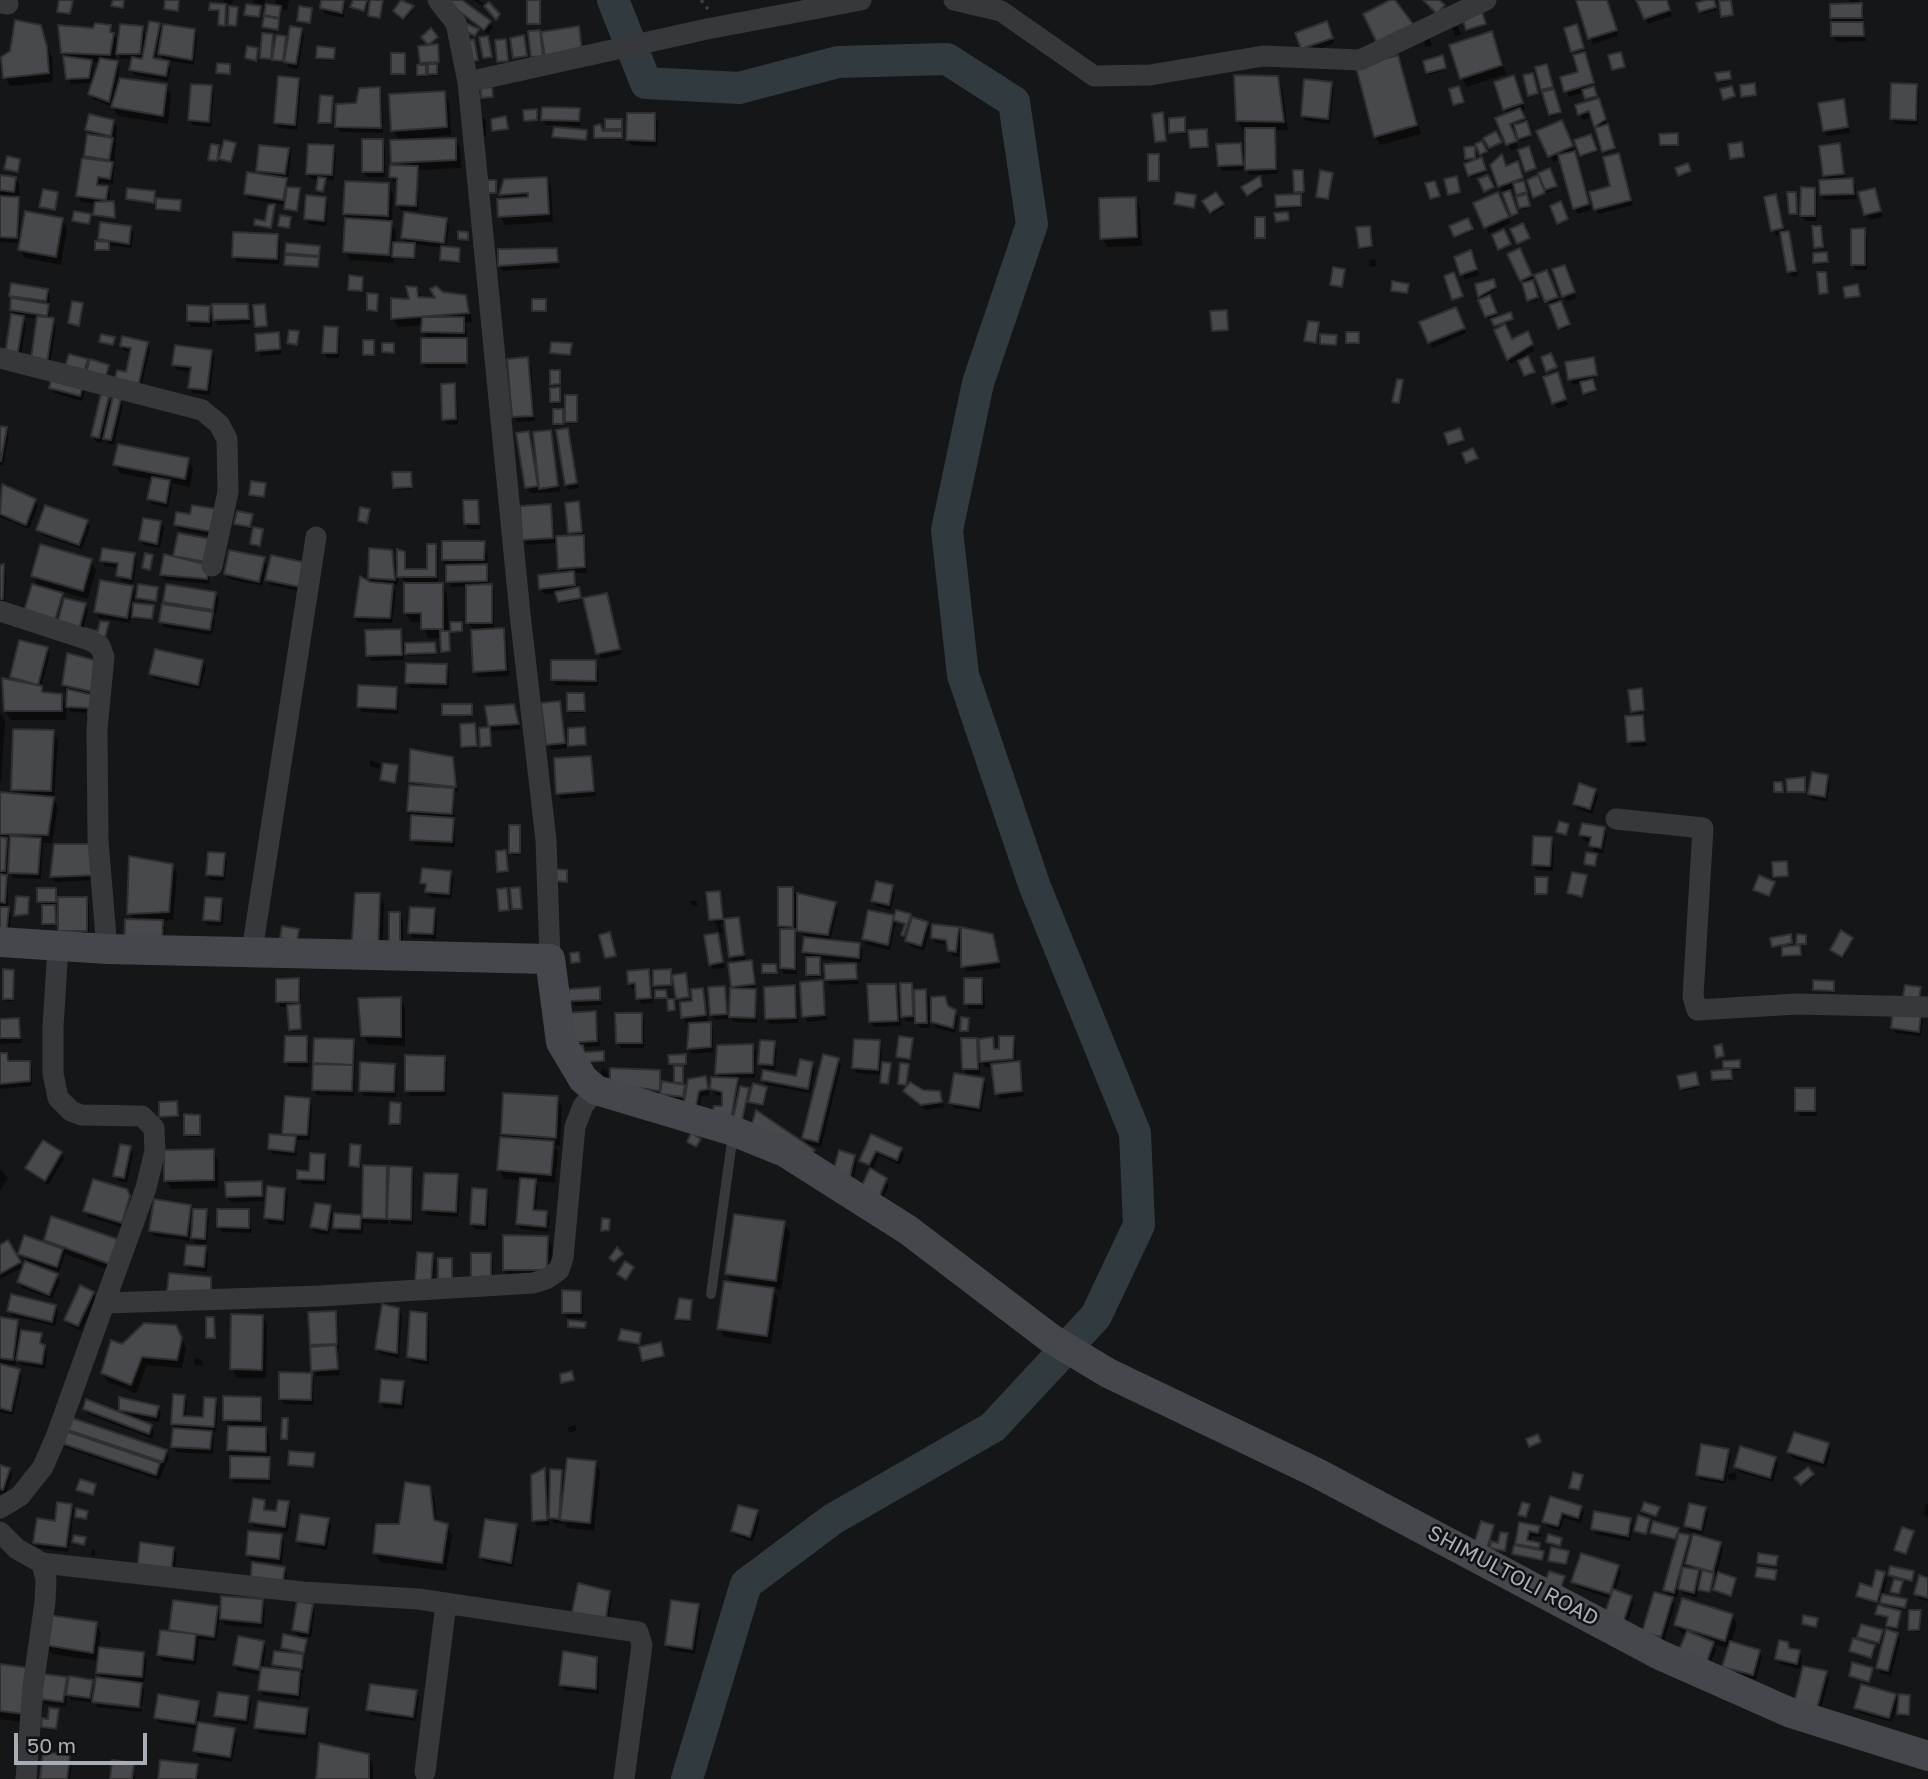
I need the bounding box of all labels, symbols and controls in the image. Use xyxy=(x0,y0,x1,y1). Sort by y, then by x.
street label: SHIMULTOLI ROAD xyxy=(1423,1520,1603,1632)
scale bar xyxy=(18,1720,150,1764)
text: 50 m xyxy=(27,1732,76,1758)

